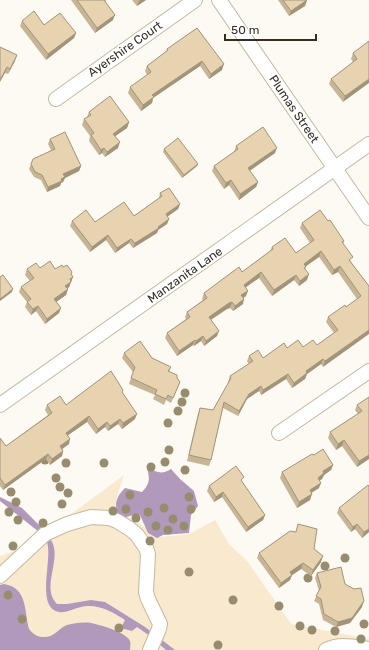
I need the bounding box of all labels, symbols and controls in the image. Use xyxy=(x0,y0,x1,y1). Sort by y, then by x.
scale bar xyxy=(225,16,316,42)
street label: Ayershire Court xyxy=(85,18,165,80)
text: 50 m xyxy=(231,23,259,37)
street label: Plumas Street xyxy=(266,72,322,146)
street label: Manzanita Lane xyxy=(145,244,225,306)

